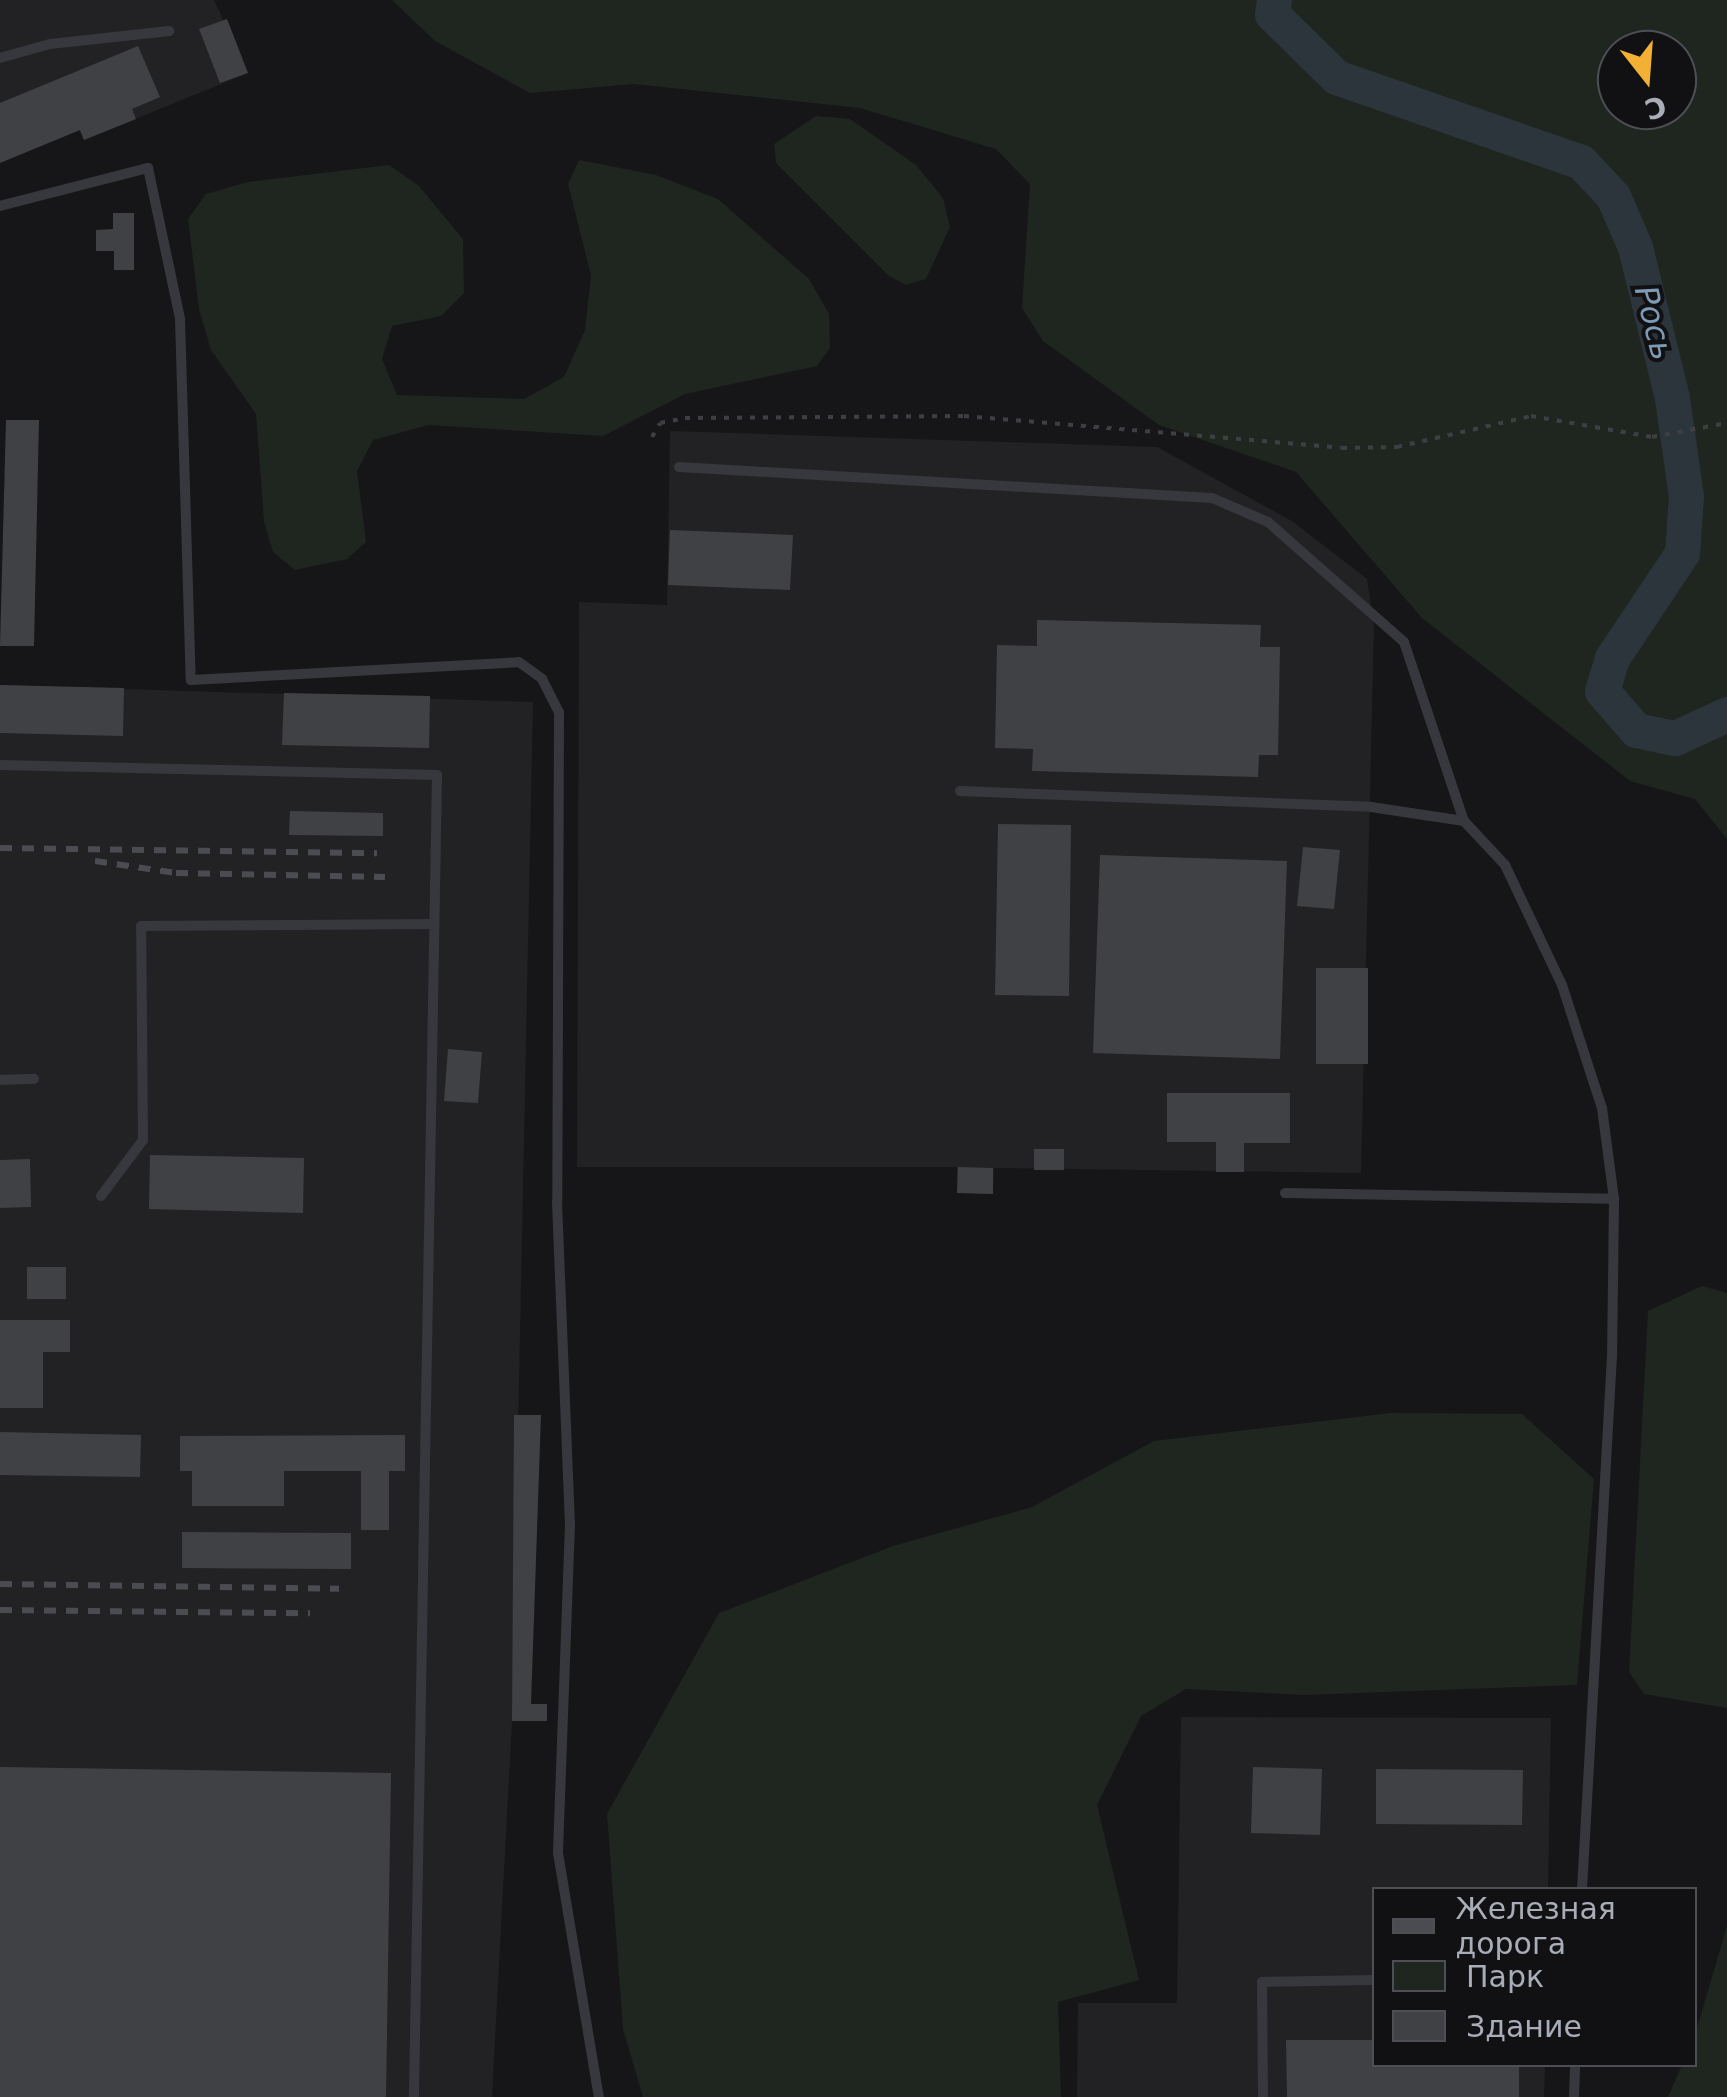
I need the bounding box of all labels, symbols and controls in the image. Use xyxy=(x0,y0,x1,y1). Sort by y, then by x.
north arrow xyxy=(1597,30,1697,130)
text: С xyxy=(1641,88,1670,126)
water label: Рось xyxy=(1626,282,1682,364)
legend xyxy=(1372,1887,1697,2067)
text: Железная дорога xyxy=(1455,1891,1616,1961)
text: Парк xyxy=(1466,1959,1544,1994)
text: Здание xyxy=(1466,2009,1582,2044)

